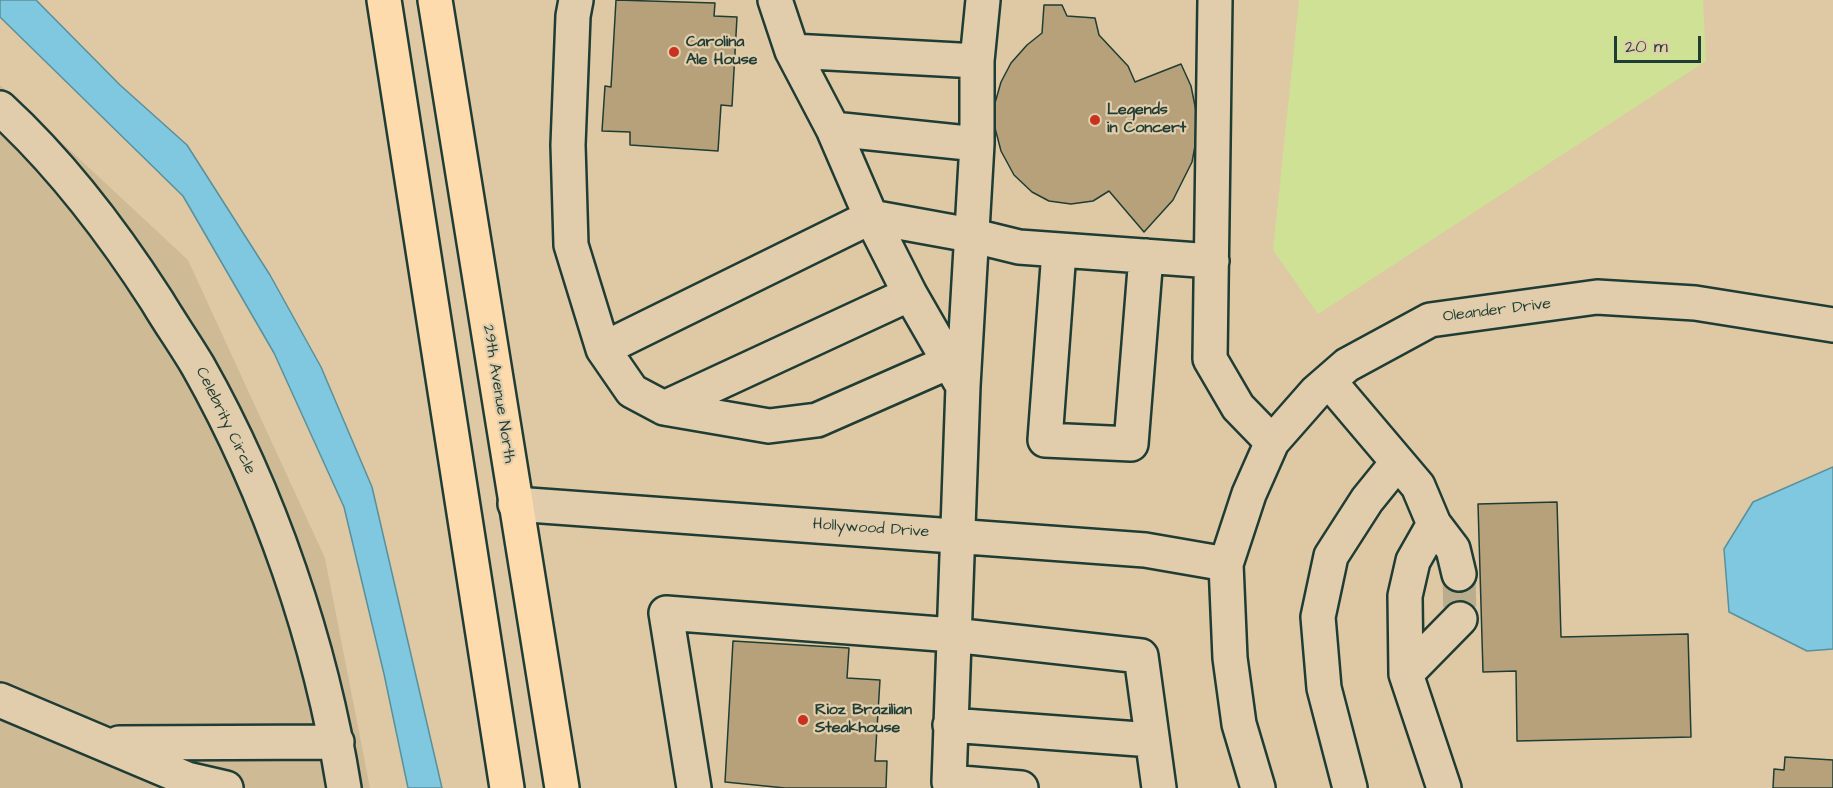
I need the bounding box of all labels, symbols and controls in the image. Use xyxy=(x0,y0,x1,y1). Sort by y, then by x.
scale bar xyxy=(1617,24,1704,62)
place label: Carolina Ale House xyxy=(686,33,757,71)
text: 20 m xyxy=(1625,34,1668,59)
marker: Carolina Ale House xyxy=(667,45,681,59)
place label: Legends in Concert xyxy=(1107,101,1186,139)
marker: Legends in Concert xyxy=(1088,113,1102,127)
street label: Oleander Drive xyxy=(1442,295,1552,327)
street label: 29th Avenue North xyxy=(478,324,518,464)
street label: Celebrity Circle xyxy=(191,364,259,478)
street label: Hollywood Drive xyxy=(812,515,930,543)
place label: Rioz Brazilian Steakhouse xyxy=(815,701,912,739)
marker: Rioz Brazilian Steakhouse xyxy=(796,713,810,727)

